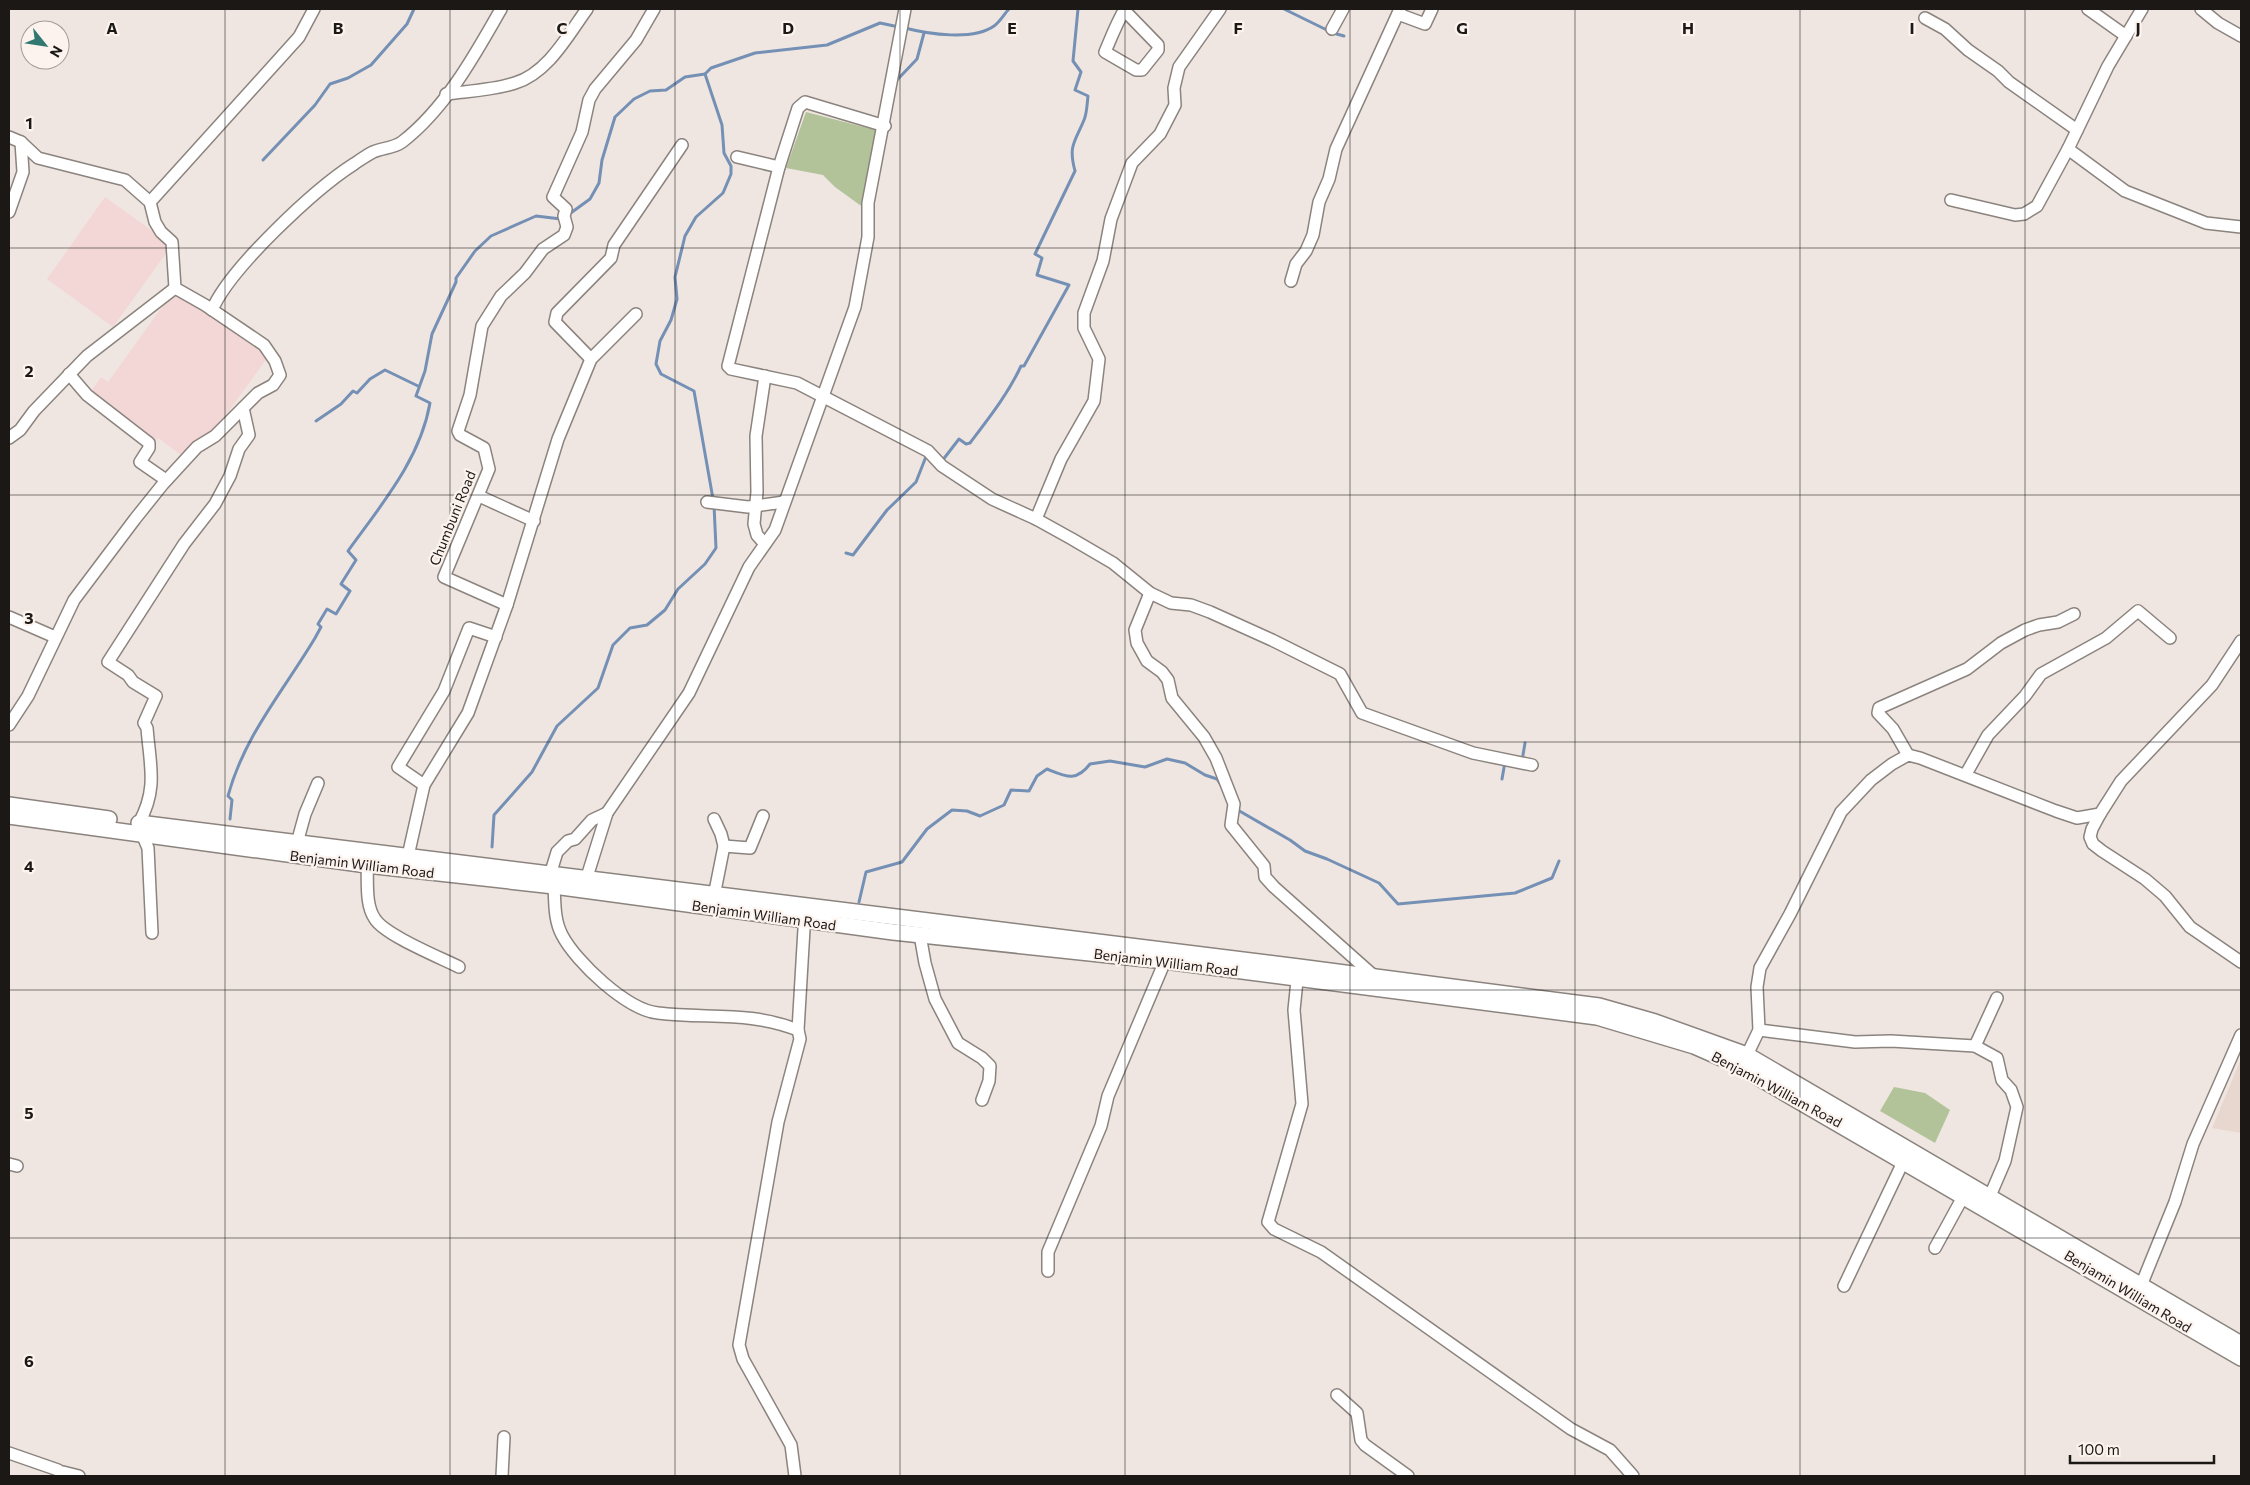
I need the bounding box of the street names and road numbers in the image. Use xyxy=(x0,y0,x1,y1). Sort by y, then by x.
street label: Chumbuni Road xyxy=(425,468,479,568)
street label: Benjamin William Road xyxy=(289,847,435,881)
street label: Benjamin William Road xyxy=(691,896,837,934)
street label: Benjamin William Road xyxy=(1093,945,1239,979)
street label: Benjamin William Road xyxy=(1709,1047,1845,1131)
street label: Benjamin William Road xyxy=(2061,1246,2195,1336)

